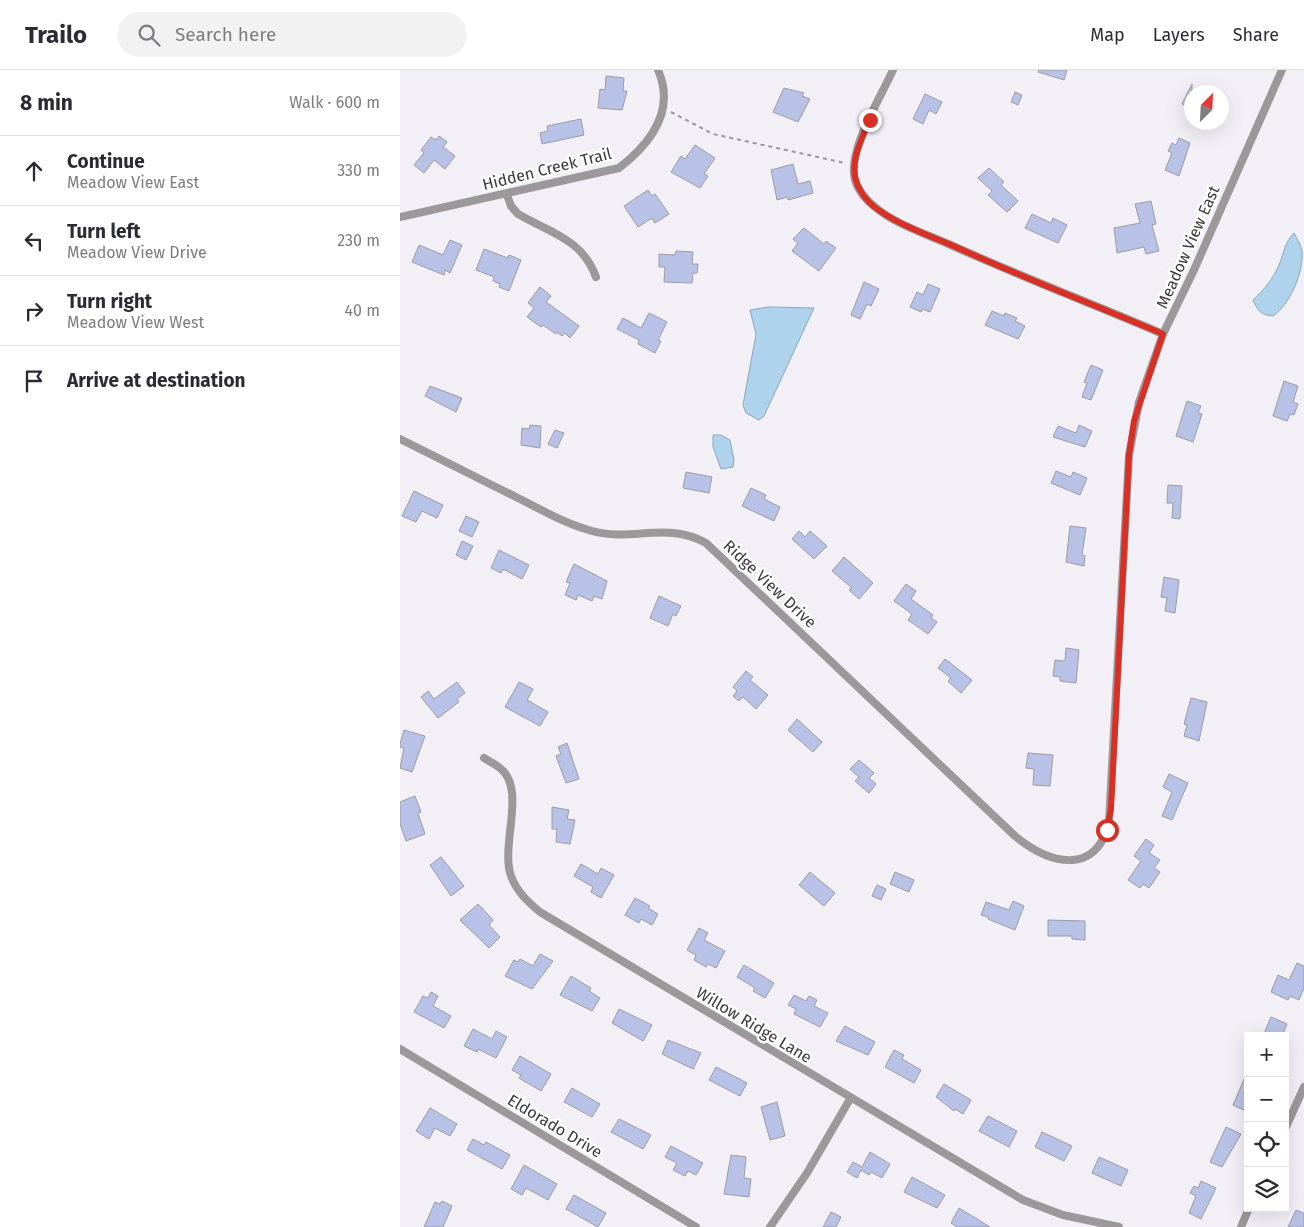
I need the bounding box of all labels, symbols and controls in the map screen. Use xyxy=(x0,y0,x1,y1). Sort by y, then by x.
search box xyxy=(117,12,467,57)
text: Trailo xyxy=(25,21,87,49)
icon: search xyxy=(135,21,163,49)
text: Search here xyxy=(175,23,276,46)
text: Map xyxy=(1090,24,1125,46)
text: Layers xyxy=(1153,24,1205,46)
text: Share xyxy=(1233,24,1279,46)
north arrow xyxy=(1184,85,1229,130)
text: 8 min xyxy=(20,90,73,116)
text: Walk · 600 m xyxy=(289,93,380,112)
route end xyxy=(859,109,882,132)
street label: Hidden Creek Trail xyxy=(480,144,614,194)
text: Continue xyxy=(67,150,145,173)
icon: ahead xyxy=(20,157,48,185)
text: 330 m xyxy=(337,161,380,180)
text: Meadow View East xyxy=(67,173,199,192)
street label: Meadow View East xyxy=(1152,182,1224,311)
text: Turn left xyxy=(67,220,141,243)
icon: left xyxy=(20,227,48,255)
text: 230 m xyxy=(337,231,380,250)
text: Meadow View Drive xyxy=(67,243,207,262)
text: Turn right xyxy=(67,290,152,313)
icon: right xyxy=(20,297,48,325)
text: 40 m xyxy=(345,301,380,320)
text: Meadow View West xyxy=(67,313,204,332)
icon: arrive xyxy=(20,367,48,395)
text: Arrive at destination xyxy=(67,369,246,392)
street label: Ridge View Drive xyxy=(720,536,820,632)
route start xyxy=(1096,819,1119,842)
street label: Willow Ridge Lane xyxy=(693,983,815,1067)
map controls xyxy=(1244,1032,1289,1212)
button: + xyxy=(1244,1032,1289,1077)
button: − xyxy=(1244,1077,1289,1122)
street label: Eldorado Drive xyxy=(504,1090,606,1162)
button: locate xyxy=(1244,1122,1289,1167)
button: layers xyxy=(1244,1167,1289,1212)

